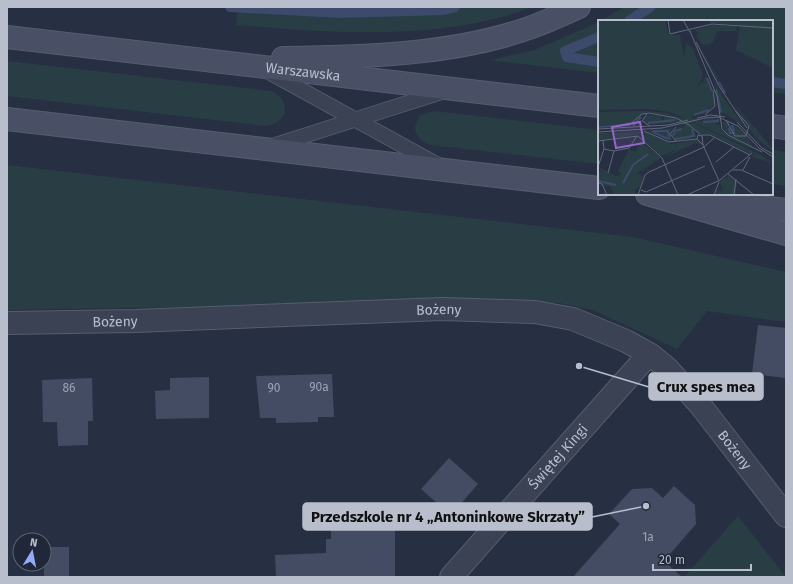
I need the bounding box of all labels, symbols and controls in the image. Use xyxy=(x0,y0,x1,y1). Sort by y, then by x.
inset map xyxy=(598,20,773,195)
street label: Warszawska xyxy=(265,59,341,85)
street label: Bożeny xyxy=(416,301,462,319)
street label: Bożeny xyxy=(92,313,138,331)
callout: Crux spes mea xyxy=(649,373,763,400)
text: Crux spes mea xyxy=(657,378,755,396)
house number: 90a xyxy=(309,380,329,394)
house number: 86 xyxy=(62,381,76,395)
house number: 90 xyxy=(268,381,281,395)
street label: Świętej Kingi xyxy=(524,421,592,493)
street label: Bożeny xyxy=(714,427,755,473)
callout: Przedszkole nr 4 „Antoninkowe Skrzaty” xyxy=(303,503,592,530)
text: Przedszkole nr 4 „Antoninkowe Skrzaty” xyxy=(311,508,585,526)
house number: 1a xyxy=(642,530,654,544)
north arrow xyxy=(12,532,52,572)
text: N xyxy=(29,536,38,550)
scale bar xyxy=(653,546,751,572)
text: 20 m xyxy=(659,553,685,567)

